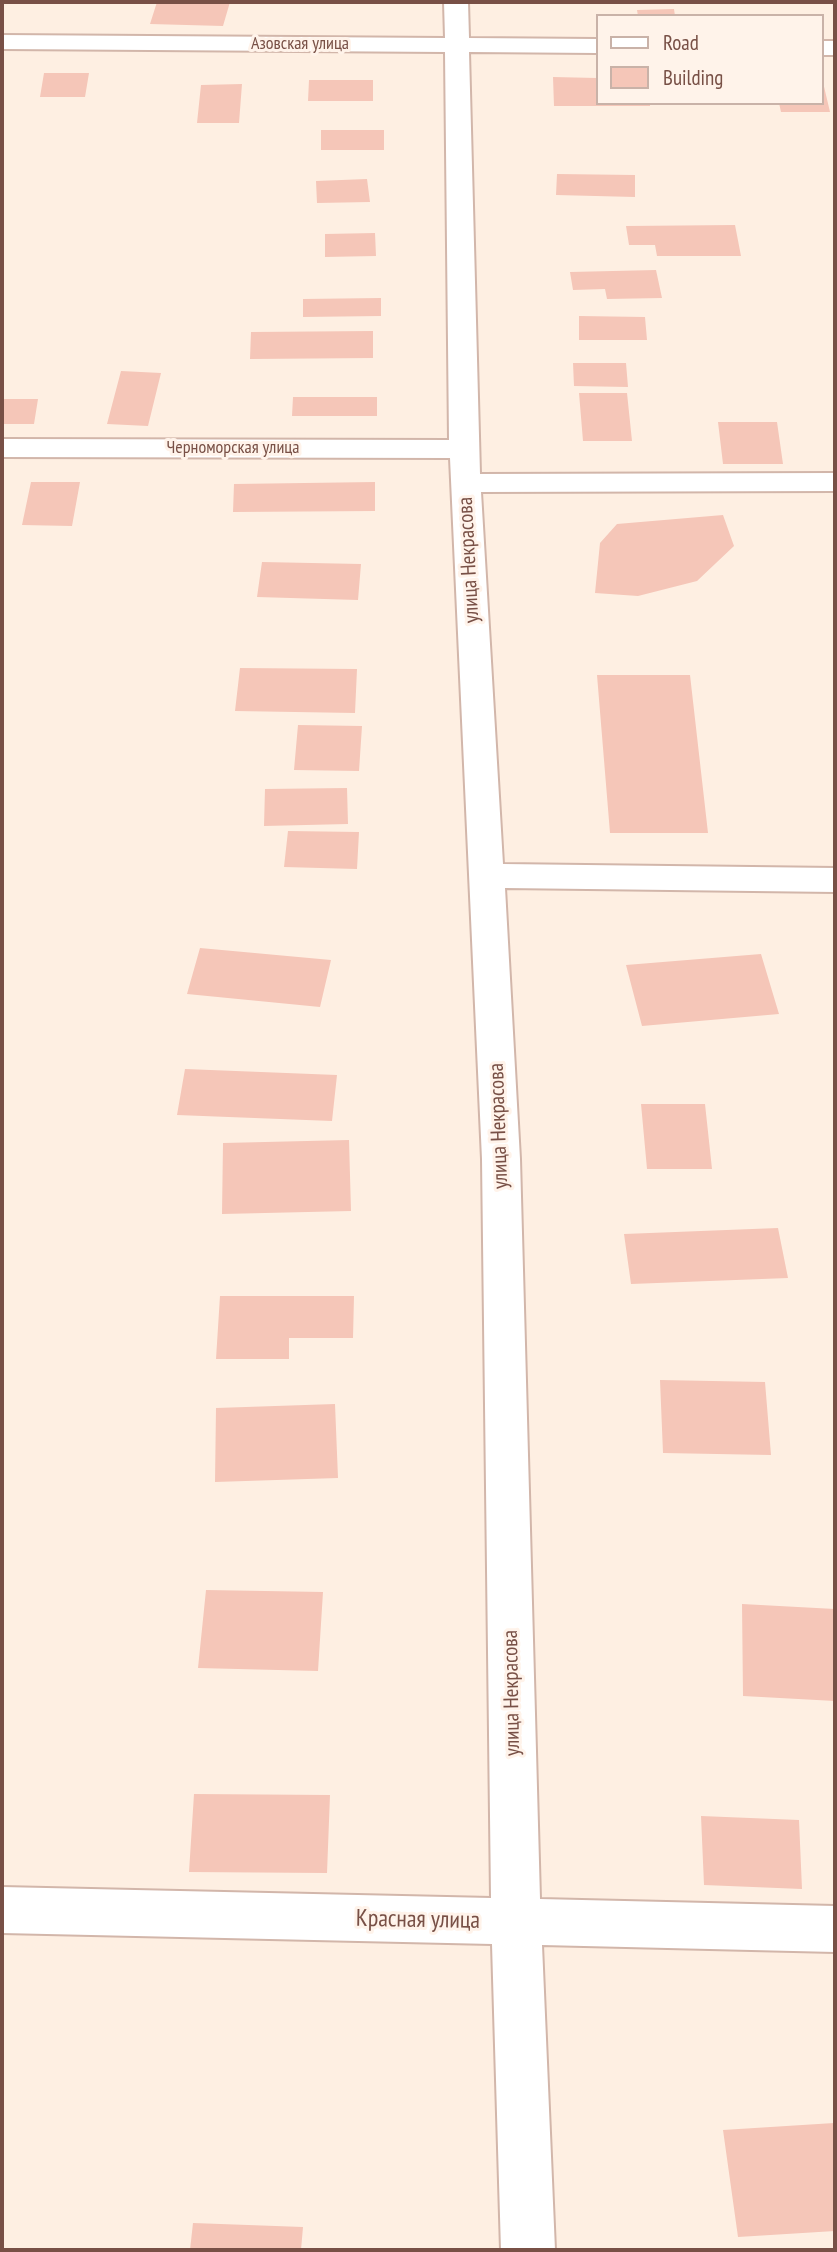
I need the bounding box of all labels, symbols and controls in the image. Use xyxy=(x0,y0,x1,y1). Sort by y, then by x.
legend xyxy=(596,14,823,105)
text: Road xyxy=(663,29,699,56)
street label: Азовская улица xyxy=(251,33,349,55)
text: Building xyxy=(663,64,723,91)
street label: Черноморская улица xyxy=(167,437,299,459)
street label: улица Некрасова xyxy=(453,496,485,624)
street label: улица Некрасова xyxy=(484,1063,514,1189)
street label: улица Некрасова xyxy=(498,1630,526,1756)
street label: Красная улица xyxy=(356,1905,480,1935)

